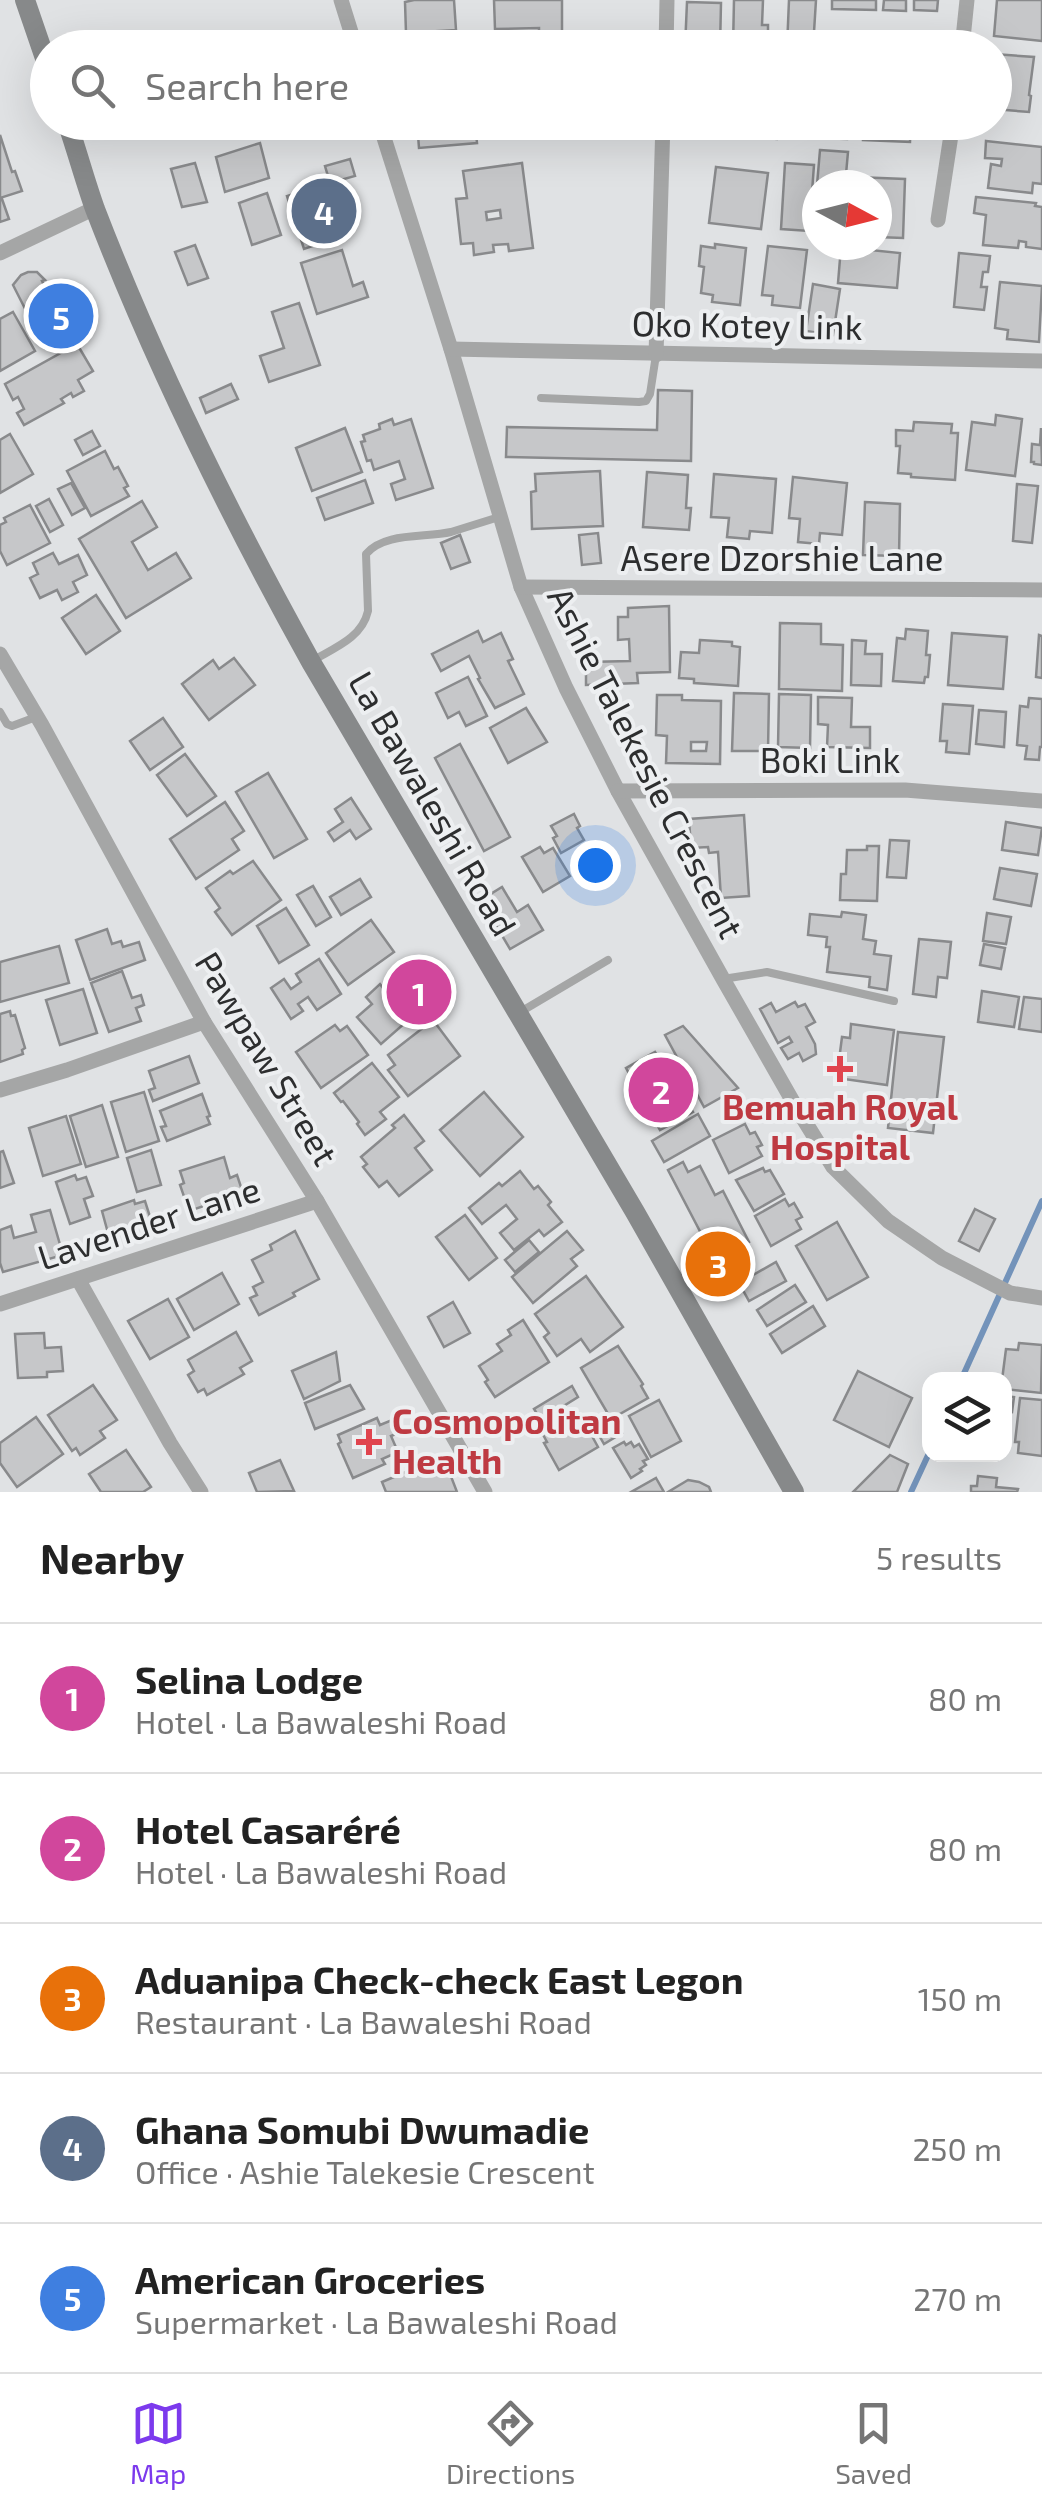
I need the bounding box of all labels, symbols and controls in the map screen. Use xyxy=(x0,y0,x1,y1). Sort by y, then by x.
search box xyxy=(30,30,1012,140)
icon: search xyxy=(65,58,120,113)
text: Search here xyxy=(145,62,349,108)
north arrow xyxy=(802,170,892,260)
pin: 4 xyxy=(292,174,356,248)
pin: 5 xyxy=(28,278,94,354)
street label: Oko Kotey Link xyxy=(631,301,863,347)
street label: Asere Dzorshie Lane xyxy=(620,536,944,578)
street label: Ashie Talekesie Crescent xyxy=(540,580,754,945)
street label: La Bawaleshi Road xyxy=(341,663,526,943)
street label: Boki Link xyxy=(760,738,901,780)
your location xyxy=(570,840,621,891)
street label: Pawpaw Street xyxy=(188,944,348,1172)
pin: 1 xyxy=(386,954,452,1030)
pin: 2 xyxy=(628,1052,694,1128)
marker: Bemuah Royal Hospital xyxy=(827,1056,853,1082)
place label: Bemuah Royal Hospital xyxy=(722,1085,959,1167)
street label: Lavender Lane xyxy=(32,1166,265,1278)
pin: 3 xyxy=(686,1226,750,1302)
map controls xyxy=(922,1372,1012,1462)
button: layers xyxy=(922,1372,1012,1462)
place label: Cosmopolitan Health xyxy=(392,1399,621,1481)
marker: Cosmopolitan Health xyxy=(356,1429,382,1455)
text: Nearby xyxy=(40,1532,184,1582)
text: 5 results xyxy=(876,1538,1002,1576)
text: Selina Lodge xyxy=(135,1656,363,1702)
text: 1 xyxy=(66,1679,79,1717)
text: 80 m xyxy=(928,1679,1002,1717)
text: Hotel · La Bawaleshi Road xyxy=(135,1702,507,1740)
text: Hotel Casaréré xyxy=(135,1806,401,1852)
text: 2 xyxy=(63,1829,82,1867)
text: 80 m xyxy=(928,1829,1002,1867)
text: Hotel · La Bawaleshi Road xyxy=(135,1852,507,1890)
text: Aduanipa Check-check East Legon xyxy=(135,1956,744,2002)
text: 3 xyxy=(63,1979,82,2017)
text: 150 m xyxy=(918,1979,1002,2017)
text: Restaurant · La Bawaleshi Road xyxy=(135,2002,592,2040)
text: Ghana Somubi Dwumadie xyxy=(135,2106,589,2152)
text: 4 xyxy=(62,2129,83,2167)
text: 250 m xyxy=(912,2129,1002,2167)
text: Office · Ashie Talekesie Crescent xyxy=(135,2152,595,2190)
text: American Groceries xyxy=(135,2256,485,2302)
text: 5 xyxy=(64,2279,81,2317)
text: 270 m xyxy=(913,2279,1002,2317)
text: Supermarket · La Bawaleshi Road xyxy=(135,2302,618,2340)
tab: Map xyxy=(130,2396,186,2490)
tab: Directions xyxy=(446,2396,575,2490)
tab: Saved xyxy=(835,2396,912,2490)

